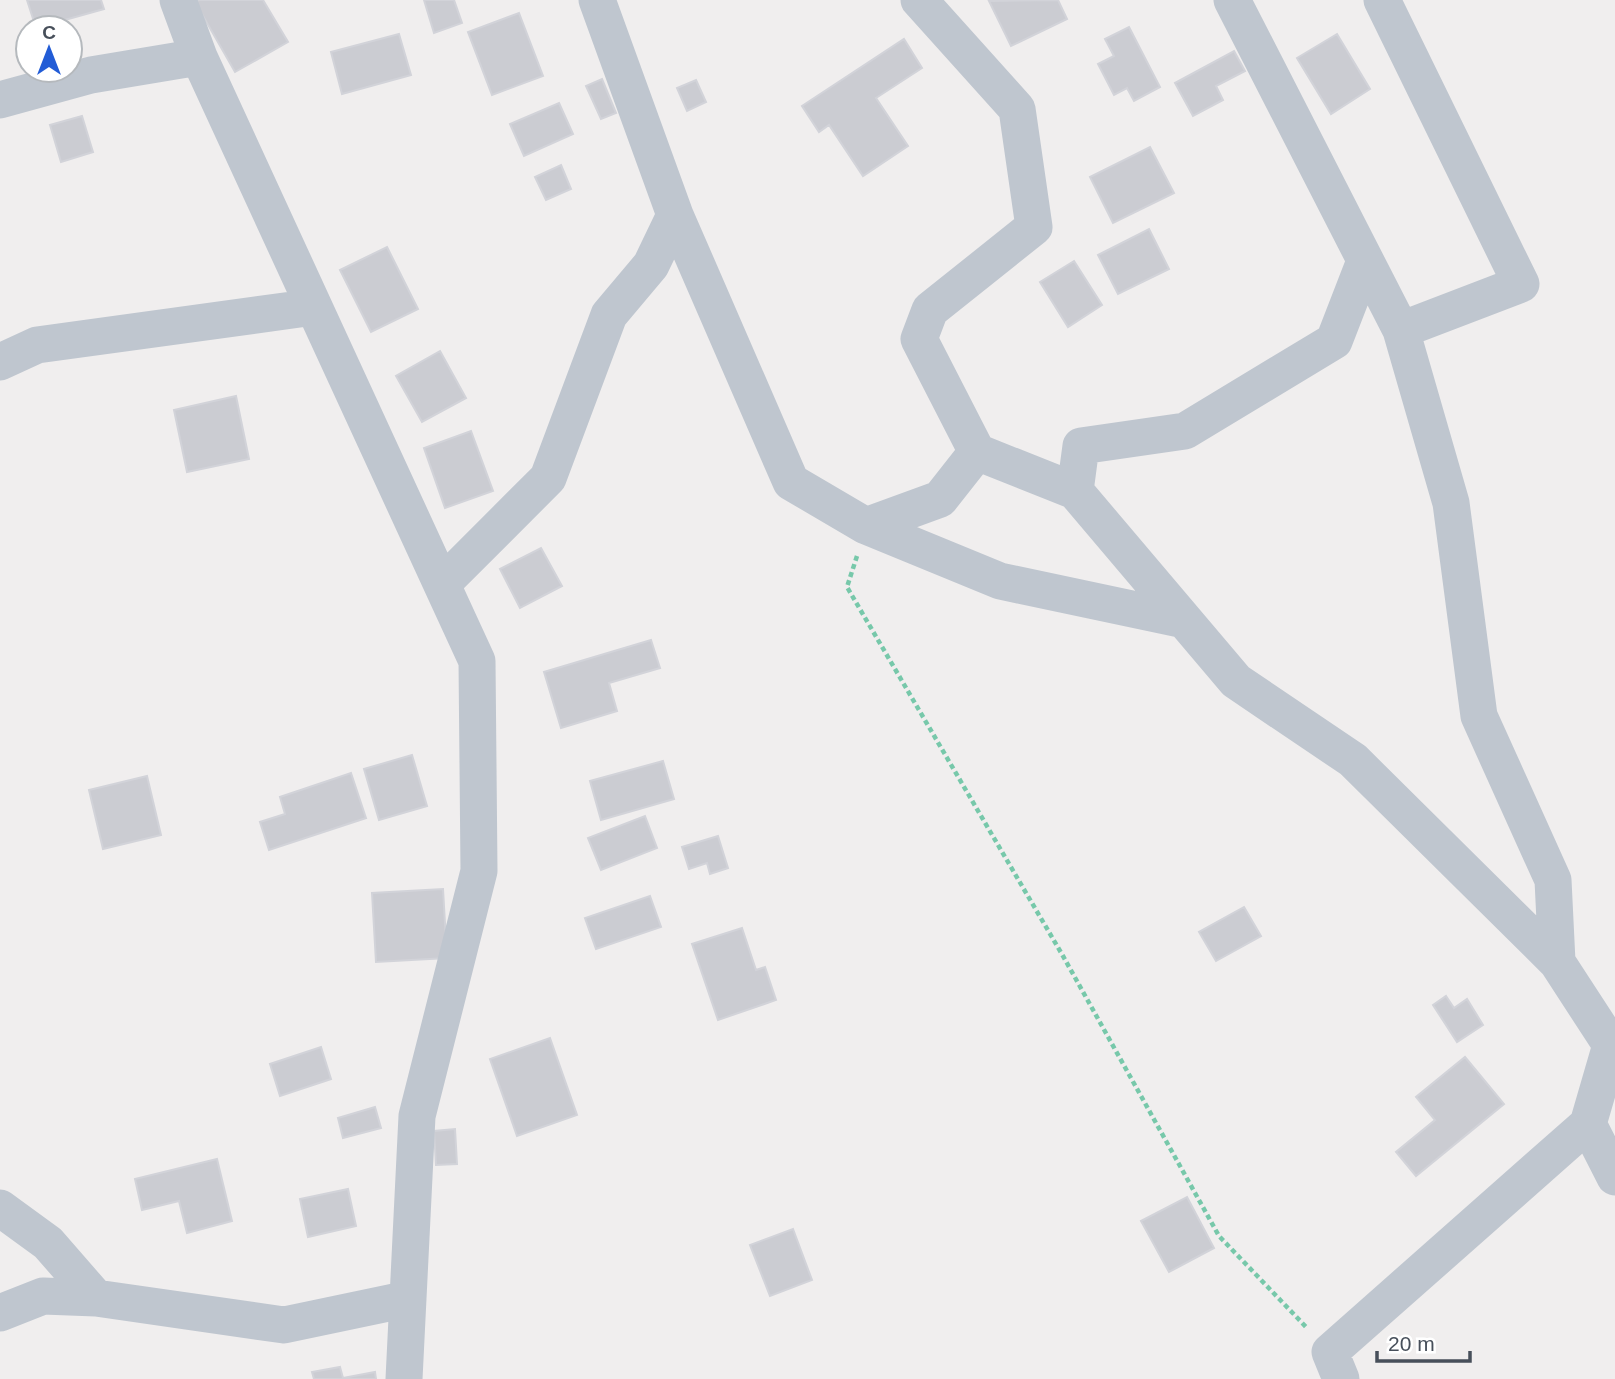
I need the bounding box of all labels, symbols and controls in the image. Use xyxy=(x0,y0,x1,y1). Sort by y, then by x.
north arrow xyxy=(14,14,84,84)
text: С xyxy=(42,22,56,43)
scale bar xyxy=(1377,1320,1470,1364)
text: 20 m xyxy=(1388,1332,1435,1355)

